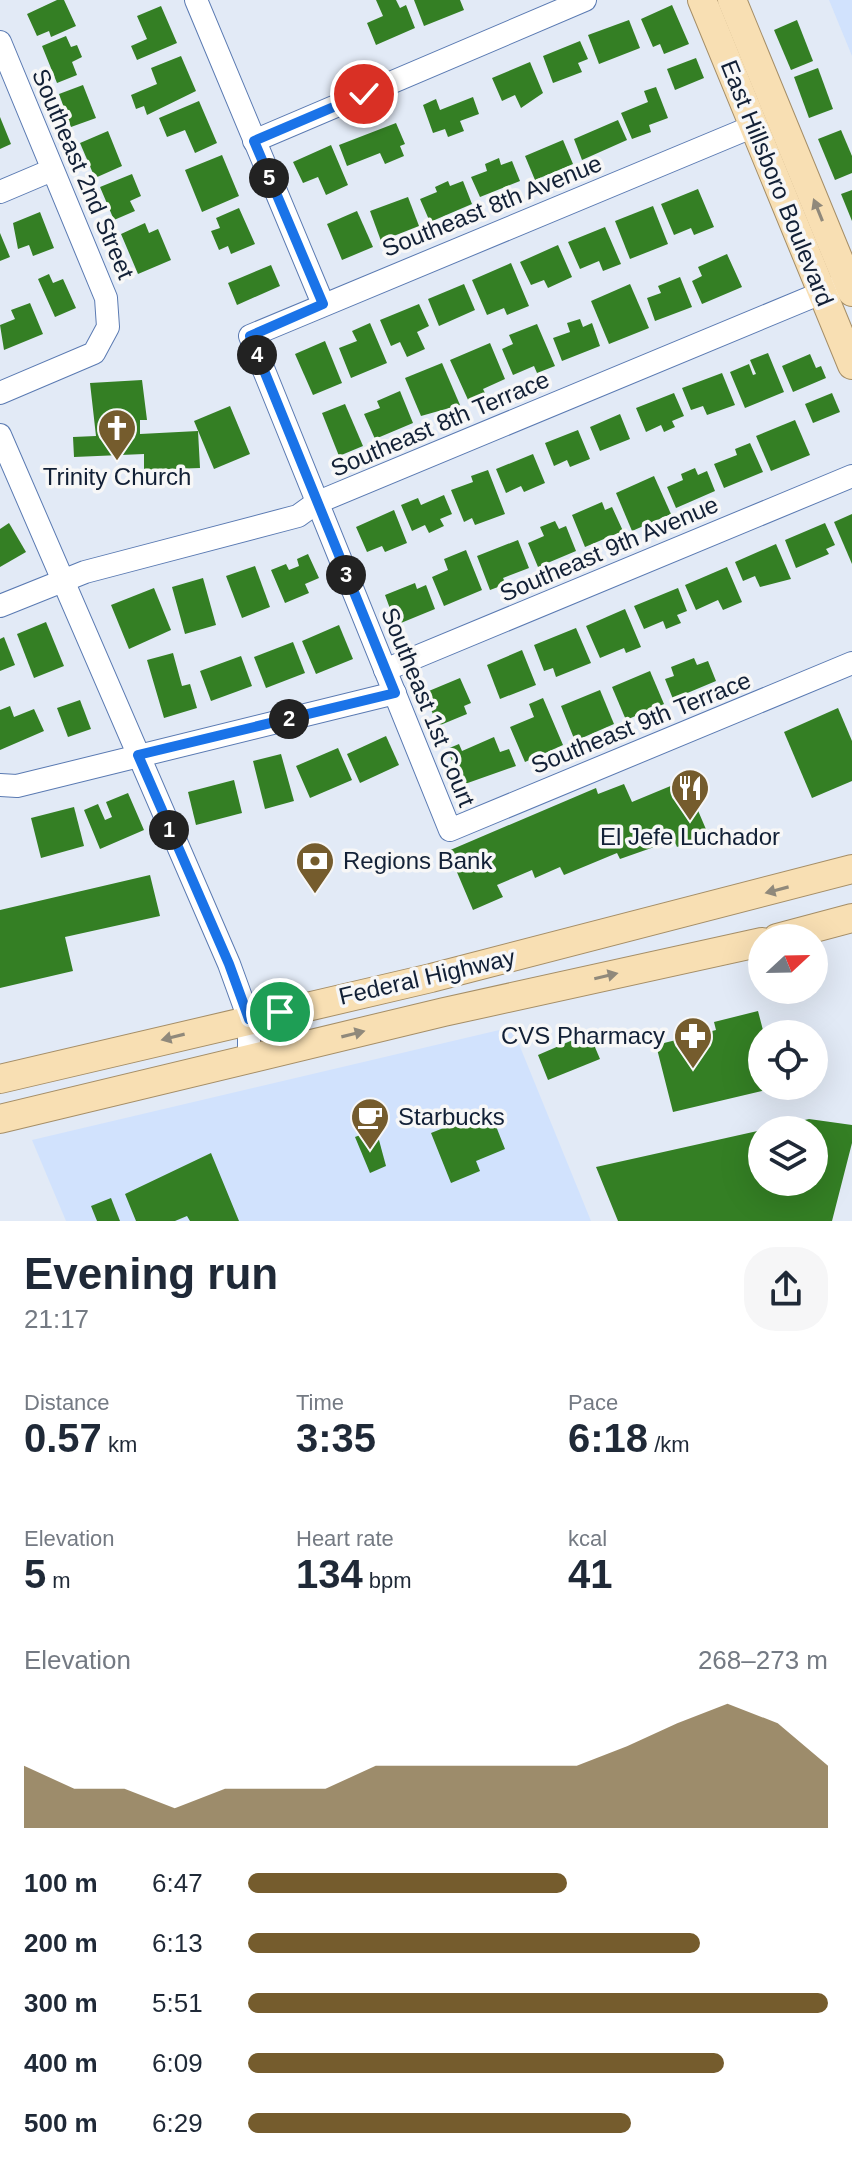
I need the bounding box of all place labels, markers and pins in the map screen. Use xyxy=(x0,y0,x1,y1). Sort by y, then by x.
pin xyxy=(330,60,398,128)
pin: 5 xyxy=(249,158,289,198)
pin: 4 xyxy=(237,335,277,375)
church icon: Trinity Church xyxy=(96,407,138,462)
place label: Trinity Church xyxy=(43,463,191,490)
pin: 3 xyxy=(326,555,366,595)
pin: 2 xyxy=(269,699,309,739)
restaurant icon: El Jefe Luchador xyxy=(669,767,711,822)
pin: 1 xyxy=(149,810,189,850)
place label: El Jefe Luchador xyxy=(600,823,780,850)
bank icon: Regions Bank xyxy=(294,840,336,895)
place label: Regions Bank xyxy=(343,847,493,874)
pin xyxy=(246,978,314,1046)
pharmacy icon: CVS Pharmacy xyxy=(672,1015,714,1070)
place label: CVS Pharmacy xyxy=(501,1022,665,1049)
cafe icon: Starbucks xyxy=(349,1096,391,1151)
place label: Starbucks xyxy=(398,1103,505,1130)

